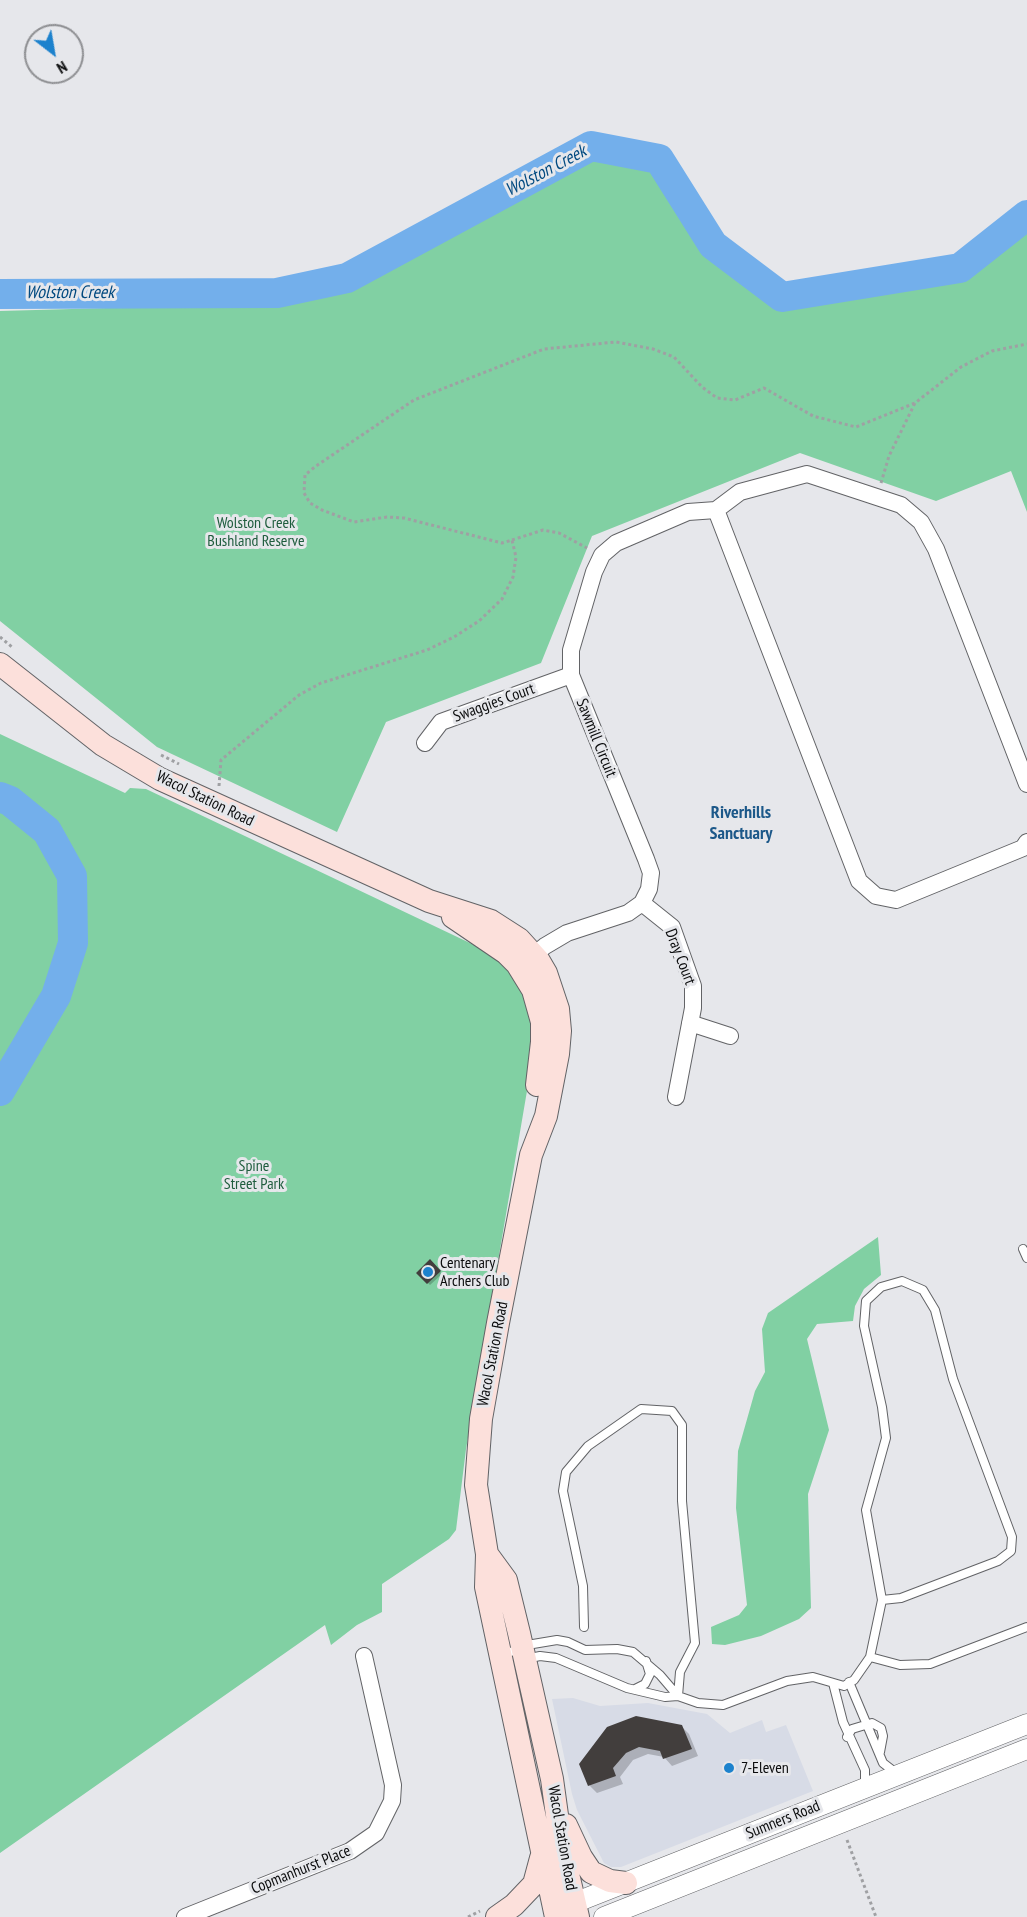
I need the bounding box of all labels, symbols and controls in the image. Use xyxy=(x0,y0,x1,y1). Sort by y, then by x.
north arrow xyxy=(24,24,84,84)
text: N xyxy=(53,57,71,79)
water label: Wolston Creek xyxy=(502,141,590,201)
water label: Wolston Creek xyxy=(26,282,114,304)
park label: Wolston Creek Bushland Reserve xyxy=(207,513,305,551)
street label: Swaggies Court xyxy=(451,679,537,727)
street label: Sawmill Circuit xyxy=(572,696,620,780)
street label: Wacol Station Road xyxy=(153,767,257,831)
district label: Riverhills Sanctuary xyxy=(710,802,772,844)
street label: Dray Court xyxy=(661,926,699,988)
park label: Spine Street Park xyxy=(224,1156,284,1194)
place label: Centenary Archers Club xyxy=(440,1253,509,1291)
marker: Centenary Archers Club xyxy=(421,1265,435,1279)
street label: Wacol Station Road xyxy=(473,1300,513,1408)
place label: 7-Eleven xyxy=(741,1758,789,1778)
marker: 7-Eleven xyxy=(722,1761,736,1775)
street label: Wacol Station Road xyxy=(543,1784,581,1892)
street label: Sumners Road xyxy=(743,1796,823,1844)
street label: Copmanhurst Place xyxy=(248,1841,354,1899)

